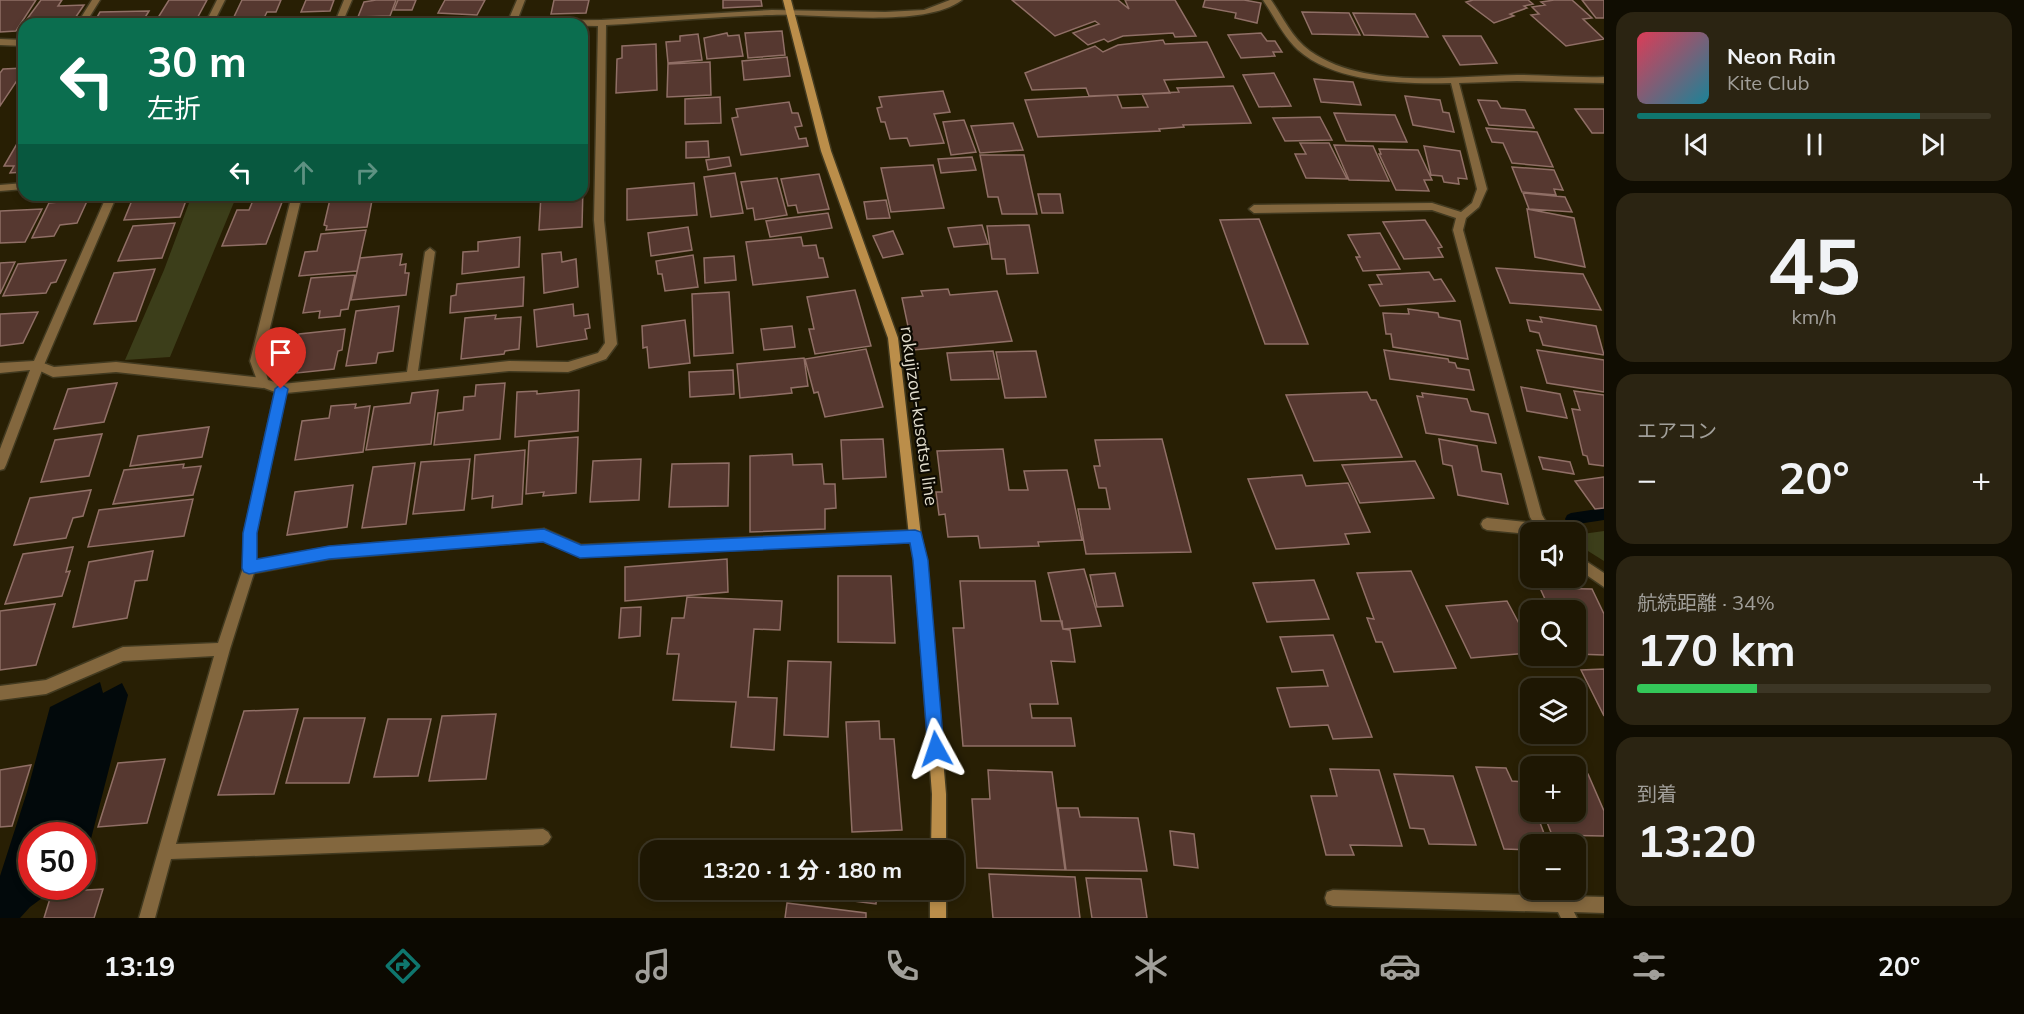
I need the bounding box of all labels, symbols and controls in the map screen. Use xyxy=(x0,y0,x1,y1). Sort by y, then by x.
text: 30 m xyxy=(147,35,247,88)
icon: left xyxy=(48,42,126,120)
text: Neon Rain xyxy=(1727,42,1836,70)
text: Kite Club xyxy=(1727,70,1809,95)
text: 左折 xyxy=(147,91,201,125)
icon: previous xyxy=(1680,128,1713,161)
icon: pause xyxy=(1798,128,1831,161)
icon: next xyxy=(1916,128,1949,161)
icon: left xyxy=(224,156,257,189)
icon: ahead xyxy=(287,156,320,189)
icon: right xyxy=(350,156,383,189)
text: 45 xyxy=(1767,216,1861,314)
text: km/h xyxy=(1791,304,1837,329)
street label: rokujizou-kusatsu line xyxy=(896,325,943,507)
pin xyxy=(255,327,306,389)
icon: arrive xyxy=(264,336,297,369)
text: エアコン xyxy=(1637,418,1717,443)
text: 20° xyxy=(1778,449,1850,505)
text: − xyxy=(1637,458,1657,499)
text: + xyxy=(1971,458,1991,499)
map controls xyxy=(1520,522,1586,900)
button: sound xyxy=(1520,522,1586,588)
text: 航続距離 · 34% xyxy=(1637,590,1775,615)
button: search xyxy=(1520,600,1586,666)
text: 170 km xyxy=(1637,621,1796,677)
button: layers xyxy=(1520,678,1586,744)
position arrow xyxy=(904,717,968,781)
button: + xyxy=(1520,756,1586,822)
text: 到着 xyxy=(1637,781,1677,806)
text: 13:20 xyxy=(1637,812,1756,868)
speed limit sign: 50 xyxy=(18,822,96,900)
button: − xyxy=(1520,834,1586,900)
text: 13:20 · 1 分 · 180 m xyxy=(702,856,902,884)
icon: directions xyxy=(382,945,424,987)
icon: music xyxy=(632,945,674,987)
icon: phone xyxy=(881,945,923,987)
icon: climate xyxy=(1130,945,1172,987)
icon: car xyxy=(1379,945,1421,987)
icon: filters xyxy=(1628,945,1670,987)
text: 13:19 xyxy=(104,949,175,983)
text: 20° xyxy=(1878,949,1920,983)

